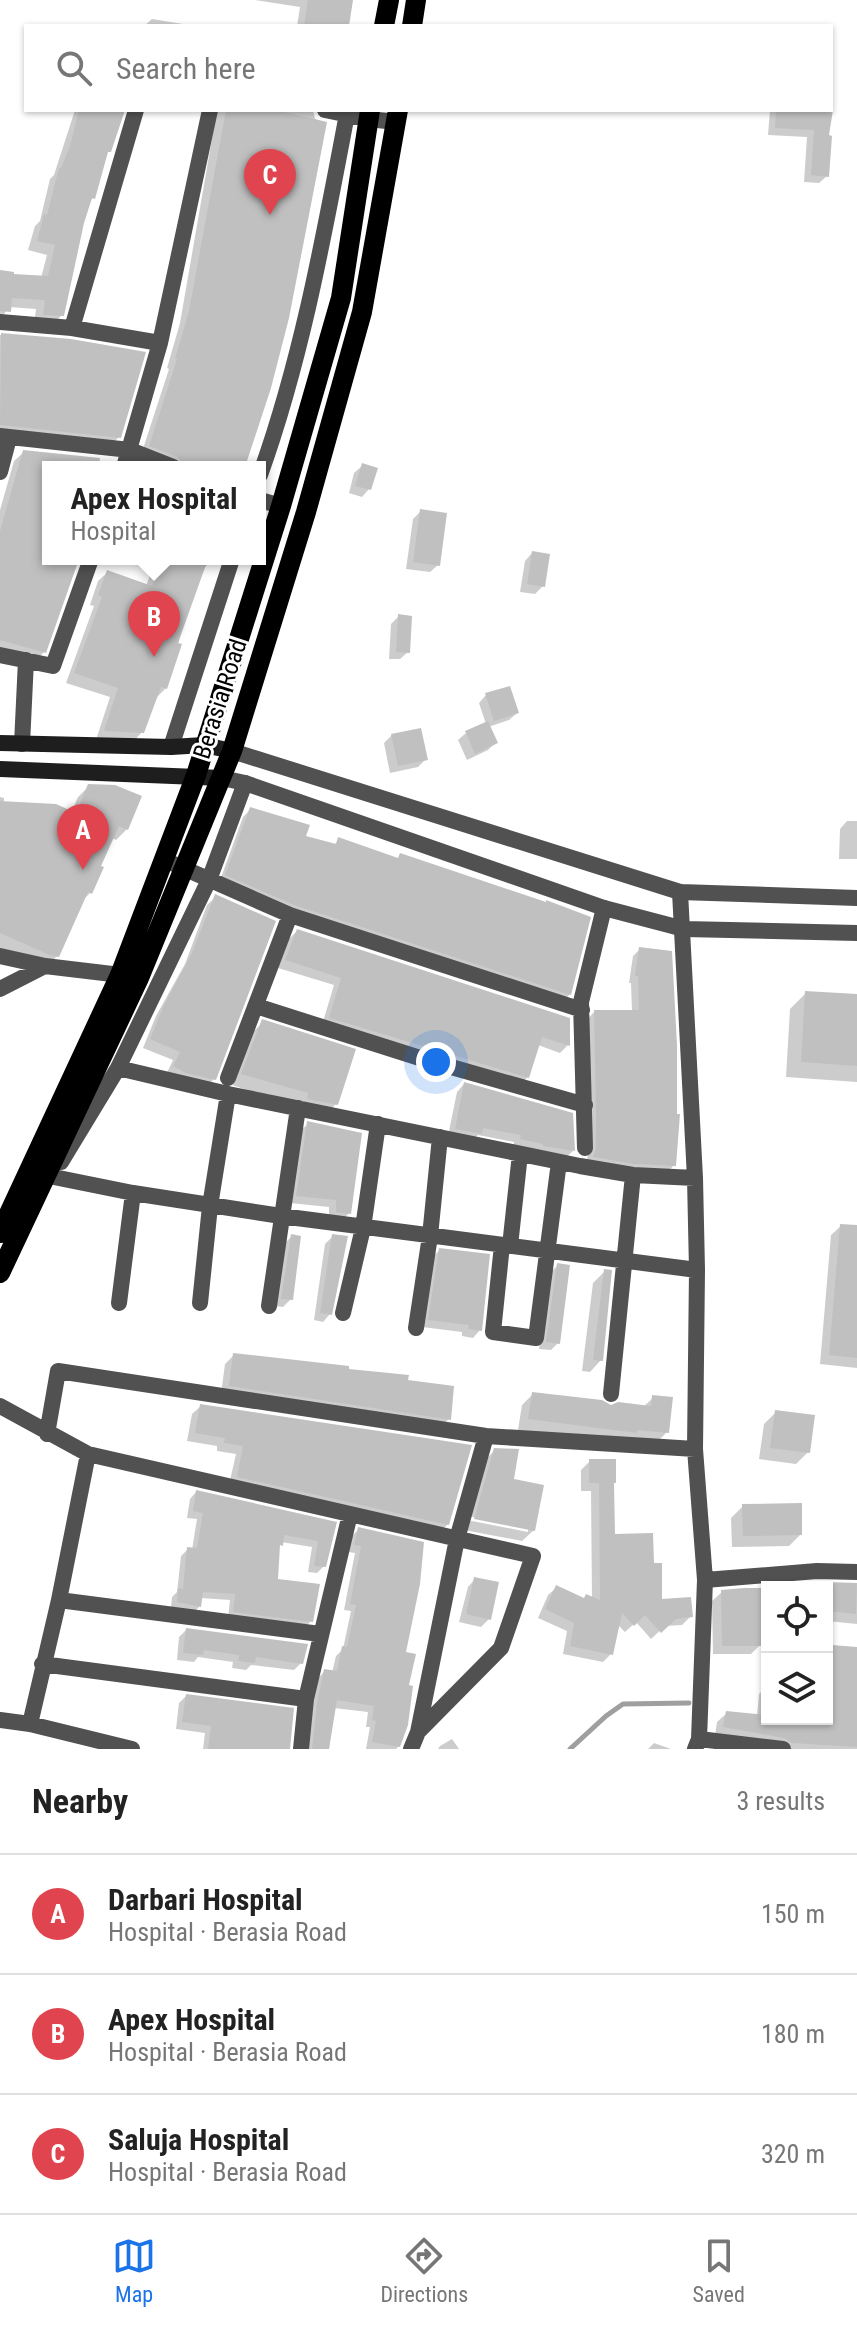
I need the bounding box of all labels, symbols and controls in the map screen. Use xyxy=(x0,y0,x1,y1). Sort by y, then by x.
search box xyxy=(24,24,833,112)
icon: search xyxy=(52,46,96,90)
text: Search here xyxy=(116,51,256,86)
pin: C xyxy=(244,149,296,215)
popup xyxy=(42,461,266,565)
text: Apex Hospital xyxy=(70,481,238,516)
text: Hospital xyxy=(70,516,156,546)
pin: B xyxy=(128,591,180,657)
street label: Berasia Road xyxy=(187,636,253,762)
pin: A xyxy=(57,804,109,870)
your location xyxy=(416,1042,456,1082)
map controls xyxy=(761,1581,833,1725)
button: locate xyxy=(761,1581,833,1653)
button: layers xyxy=(761,1653,833,1725)
text: Nearby xyxy=(32,1781,128,1821)
text: 3 results xyxy=(736,1786,825,1816)
text: Darbari Hospital xyxy=(108,1882,303,1917)
text: A xyxy=(50,1899,66,1929)
text: 150 m xyxy=(761,1899,825,1929)
text: Hospital · Berasia Road xyxy=(108,1917,347,1947)
text: Apex Hospital xyxy=(108,2002,275,2037)
text: B xyxy=(51,2019,65,2049)
text: 180 m xyxy=(761,2019,825,2049)
text: Hospital · Berasia Road xyxy=(108,2037,347,2067)
text: Saluja Hospital xyxy=(108,2122,289,2157)
text: C xyxy=(51,2139,65,2169)
text: 320 m xyxy=(761,2139,825,2169)
text: Hospital · Berasia Road xyxy=(108,2157,347,2187)
tab: Map xyxy=(112,2234,156,2307)
tab: Directions xyxy=(380,2234,468,2307)
tab: Saved xyxy=(693,2234,745,2307)

